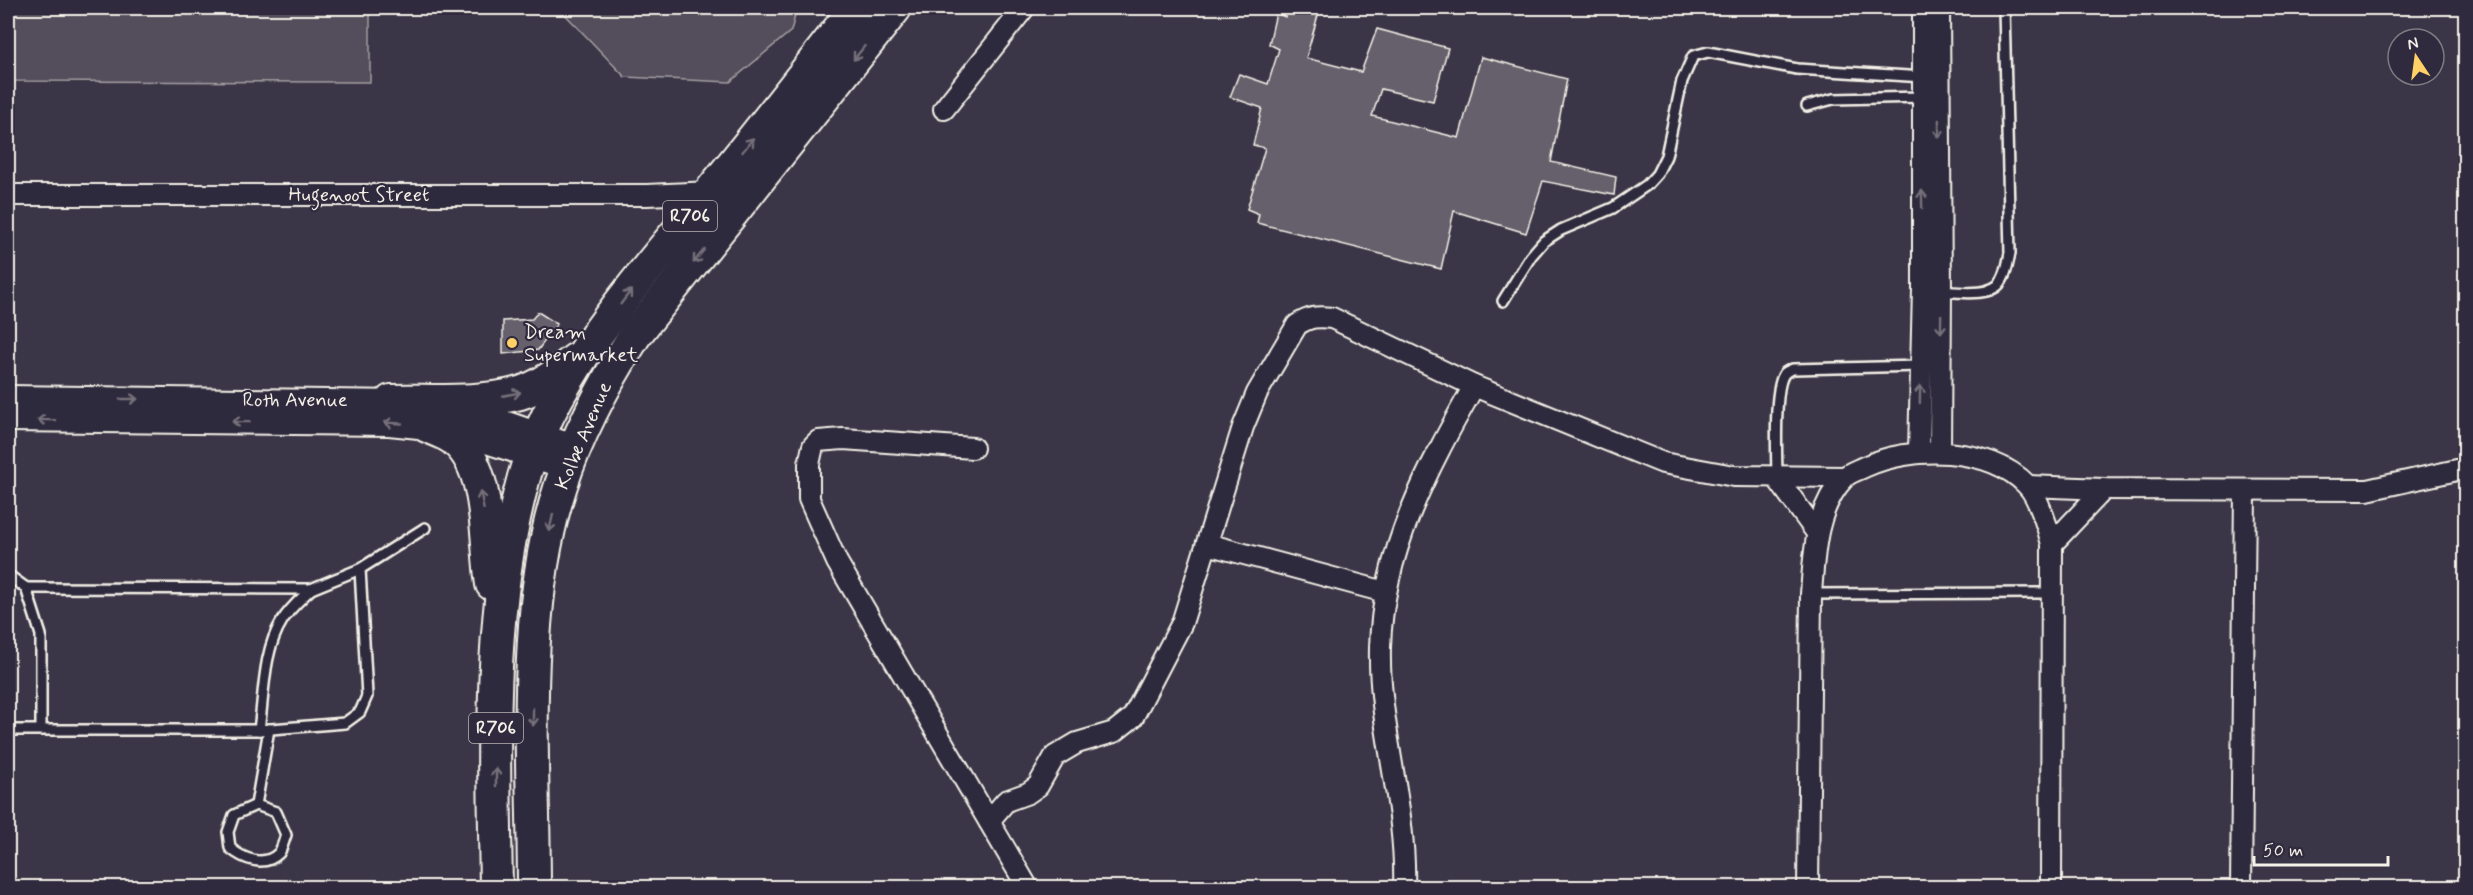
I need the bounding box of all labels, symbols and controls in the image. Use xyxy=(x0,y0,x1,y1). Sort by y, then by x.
north arrow xyxy=(2386,27,2446,87)
text: N xyxy=(2405,32,2421,55)
one-way arrow xyxy=(853,45,866,61)
one-way arrow xyxy=(1933,118,1945,138)
one-way arrow xyxy=(741,137,754,153)
street label: Hugenoot Street xyxy=(289,182,429,211)
one-way arrow xyxy=(1916,189,1928,209)
road number: R706 xyxy=(663,201,717,231)
one-way arrow xyxy=(692,247,705,263)
one-way arrow xyxy=(620,290,632,306)
one-way arrow xyxy=(1935,313,1946,333)
place label: Dream Supermarket xyxy=(524,319,638,369)
marker: Dream Supermarket xyxy=(505,336,519,350)
street label: Kolbe Avenue xyxy=(549,378,619,494)
one-way arrow xyxy=(1914,384,1926,404)
street label: Roth Avenue xyxy=(242,387,348,414)
one-way arrow xyxy=(501,388,521,399)
one-way arrow xyxy=(118,393,138,405)
one-way arrow xyxy=(37,414,57,425)
one-way arrow xyxy=(232,416,252,428)
one-way arrow xyxy=(383,418,403,429)
one-way arrow xyxy=(476,490,487,510)
one-way arrow xyxy=(545,513,557,532)
one-way arrow xyxy=(527,706,539,726)
road number: R706 xyxy=(469,713,523,743)
one-way arrow xyxy=(490,768,501,788)
scale bar xyxy=(2254,829,2388,867)
text: 50 m xyxy=(2263,839,2303,863)

